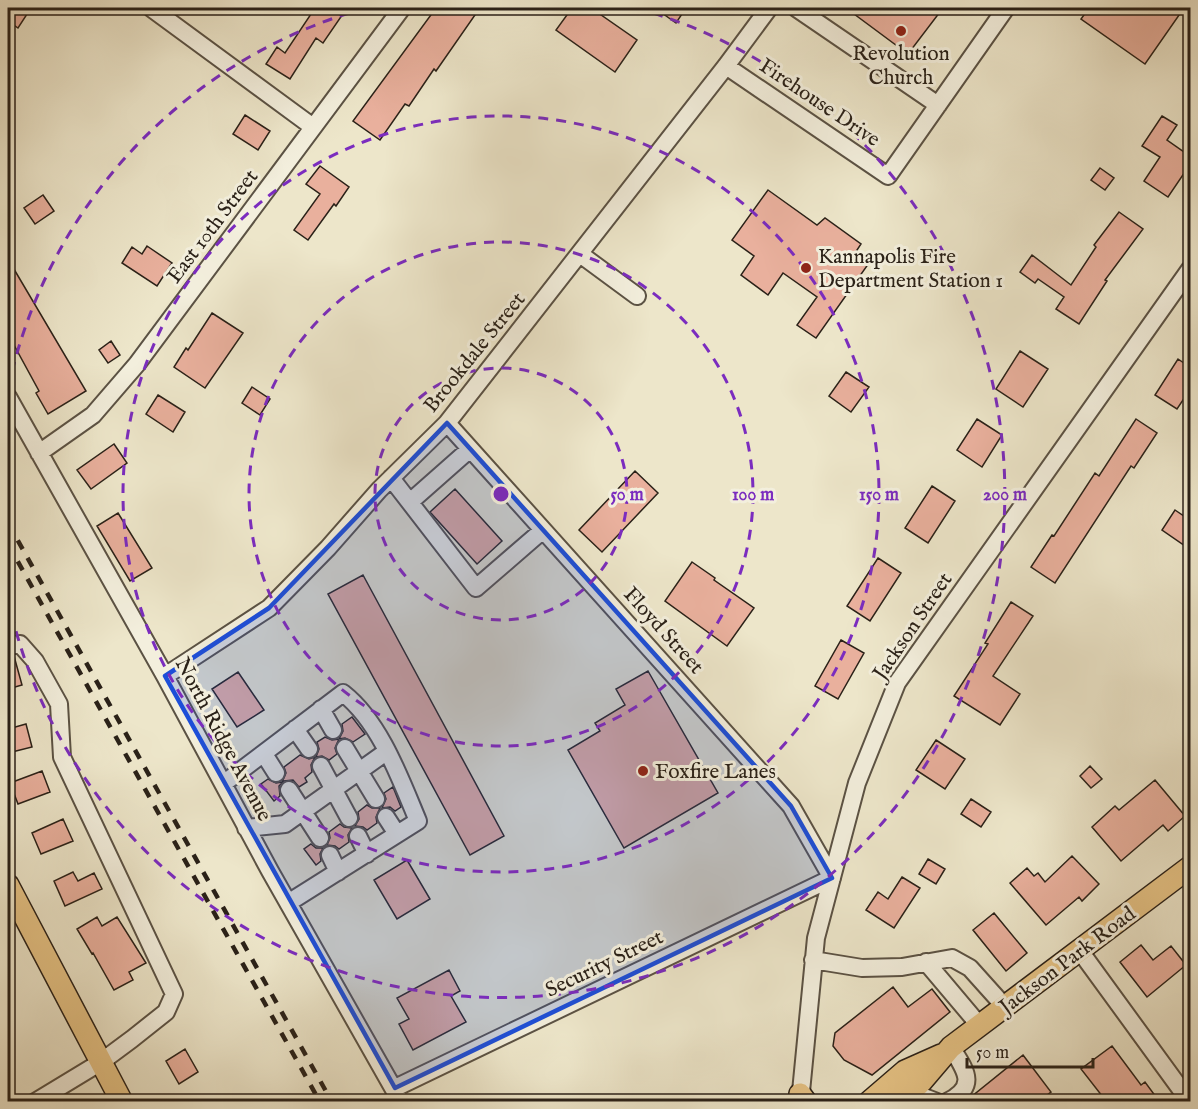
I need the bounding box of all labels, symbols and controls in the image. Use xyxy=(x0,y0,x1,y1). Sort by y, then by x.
marker: Revolution Church xyxy=(894,24,908,38)
place label: Revolution Church xyxy=(852,41,950,92)
street label: Firehouse Drive xyxy=(754,53,885,154)
street label: East 10th Street xyxy=(161,164,265,289)
place label: Kannapolis Fire Department Station 1 xyxy=(818,244,1003,295)
marker: Kannapolis Fire Department Station 1 xyxy=(799,261,813,275)
street label: Brookdale Street xyxy=(418,287,532,419)
centre of rings xyxy=(491,484,511,504)
text: 50 m xyxy=(610,484,644,507)
text: 100 m xyxy=(732,484,774,507)
text: 150 m xyxy=(859,484,899,507)
text: 200 m xyxy=(983,484,1027,507)
street label: Jackson Street xyxy=(866,568,959,687)
street label: Floyd Street xyxy=(617,582,709,680)
street label: North Ridge Avenue xyxy=(168,653,277,827)
place label: Foxfire Lanes xyxy=(655,759,776,786)
marker: Foxfire Lanes xyxy=(636,764,650,778)
street label: Jackson Park Road xyxy=(993,901,1142,1022)
street label: Security Street xyxy=(541,924,668,1005)
scale bar xyxy=(967,1031,1093,1069)
text: 50 m xyxy=(976,1042,1009,1065)

